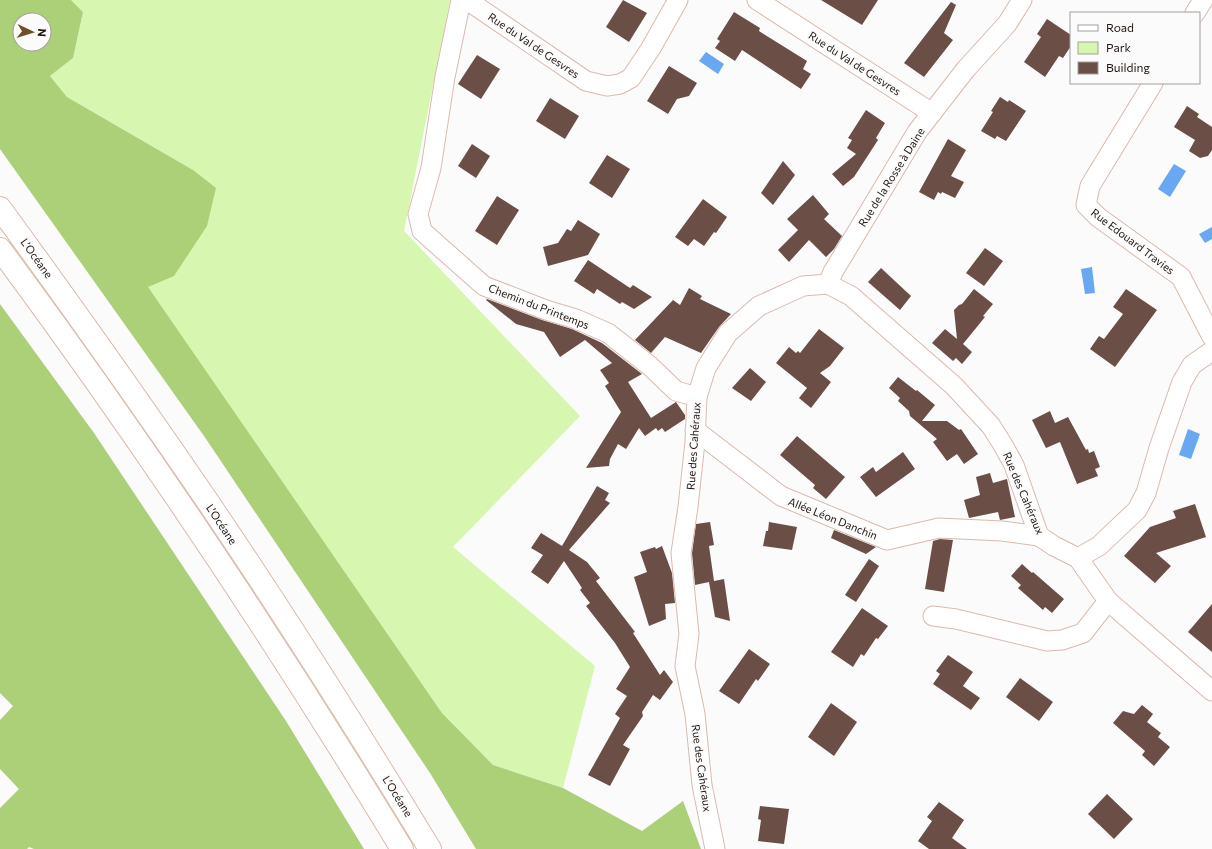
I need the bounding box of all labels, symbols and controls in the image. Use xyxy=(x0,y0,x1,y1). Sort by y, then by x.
street label: Rue du Val de Gesvres xyxy=(486,10,582,80)
north arrow xyxy=(12,12,52,52)
legend xyxy=(1070,12,1200,84)
text: Road xyxy=(1106,20,1134,34)
text: N xyxy=(36,28,49,37)
street label: Rue du Val de Gesvres xyxy=(806,28,904,98)
text: Park xyxy=(1106,40,1132,54)
text: Building xyxy=(1106,60,1150,74)
street label: Rue de la Rosse à Daine xyxy=(855,125,927,229)
street label: Rue Edouard Travies xyxy=(1089,206,1177,276)
street label: L’Océane xyxy=(18,236,56,281)
street label: Chemin du Printemps xyxy=(487,281,591,331)
street label: Rue des Cahéraux xyxy=(683,401,703,490)
street label: Rue des Cahéraux xyxy=(1001,450,1047,536)
street label: Allée Léon Danchin xyxy=(787,494,879,542)
street label: L’Océane xyxy=(204,501,240,547)
street label: Rue des Cahéraux xyxy=(689,723,715,813)
street label: L’Océane xyxy=(380,773,416,819)

